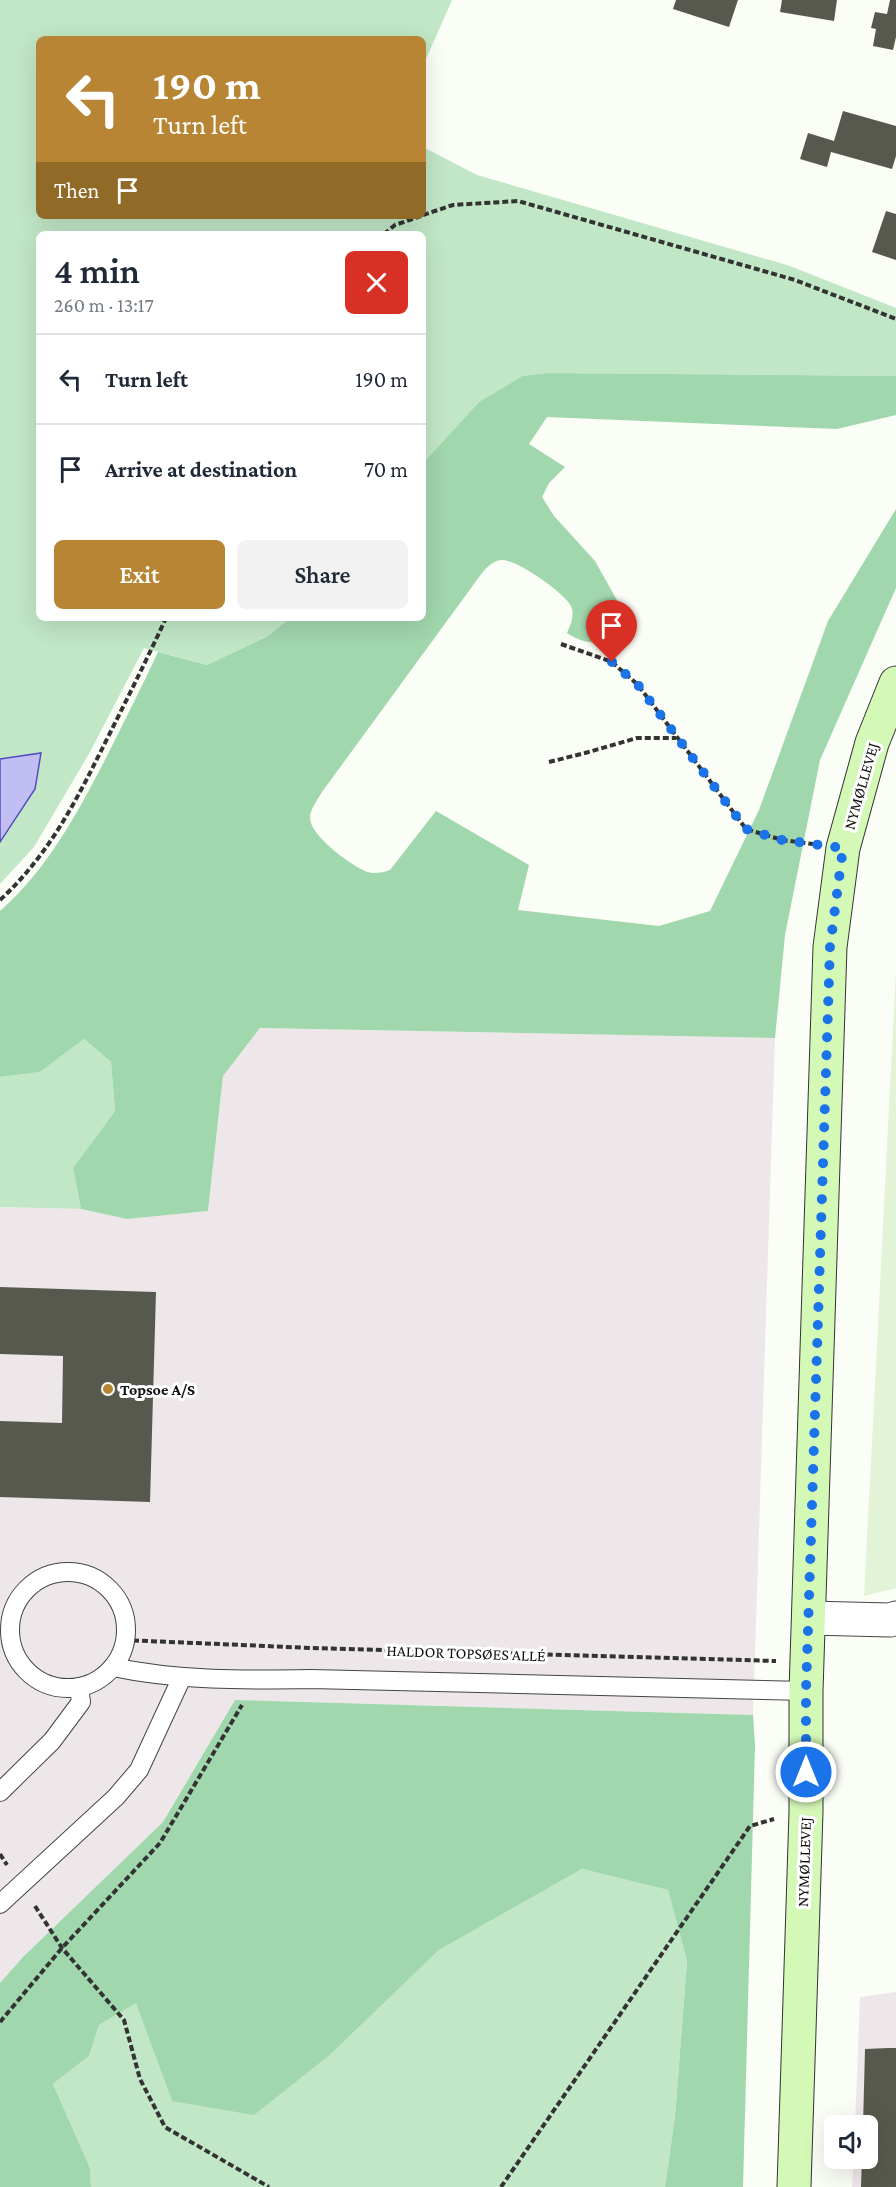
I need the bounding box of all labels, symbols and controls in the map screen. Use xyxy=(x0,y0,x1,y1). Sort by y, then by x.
icon: left xyxy=(54,60,132,138)
text: 190 m xyxy=(153,61,261,108)
text: Turn left xyxy=(153,110,247,140)
icon: arrive xyxy=(111,174,144,207)
text: Then xyxy=(54,178,99,203)
text: 4 min xyxy=(54,251,140,291)
button: close xyxy=(345,251,408,314)
text: 260 m · 13:17 xyxy=(54,294,154,316)
icon: left xyxy=(54,363,87,396)
text: Turn left xyxy=(105,367,188,392)
text: 190 m xyxy=(355,367,408,392)
icon: arrive xyxy=(54,453,87,486)
text: Arrive at destination xyxy=(105,457,297,482)
text: 70 m xyxy=(364,457,408,482)
button: Exit xyxy=(54,540,225,609)
button: Share xyxy=(237,540,408,609)
pin xyxy=(586,600,637,662)
icon: arrive xyxy=(595,609,628,642)
street label: NYMØLLEVEJ xyxy=(840,740,883,832)
place label: Topsoe A/S xyxy=(120,1381,195,1398)
marker: Topsoe A/S xyxy=(101,1382,115,1396)
street label: HALDOR TOPSØES ALLÉ xyxy=(386,1642,546,1664)
position arrow xyxy=(774,1740,838,1804)
street label: NYMØLLEVEJ xyxy=(794,1817,815,1907)
map controls xyxy=(824,2115,878,2169)
button: sound xyxy=(824,2115,878,2169)

